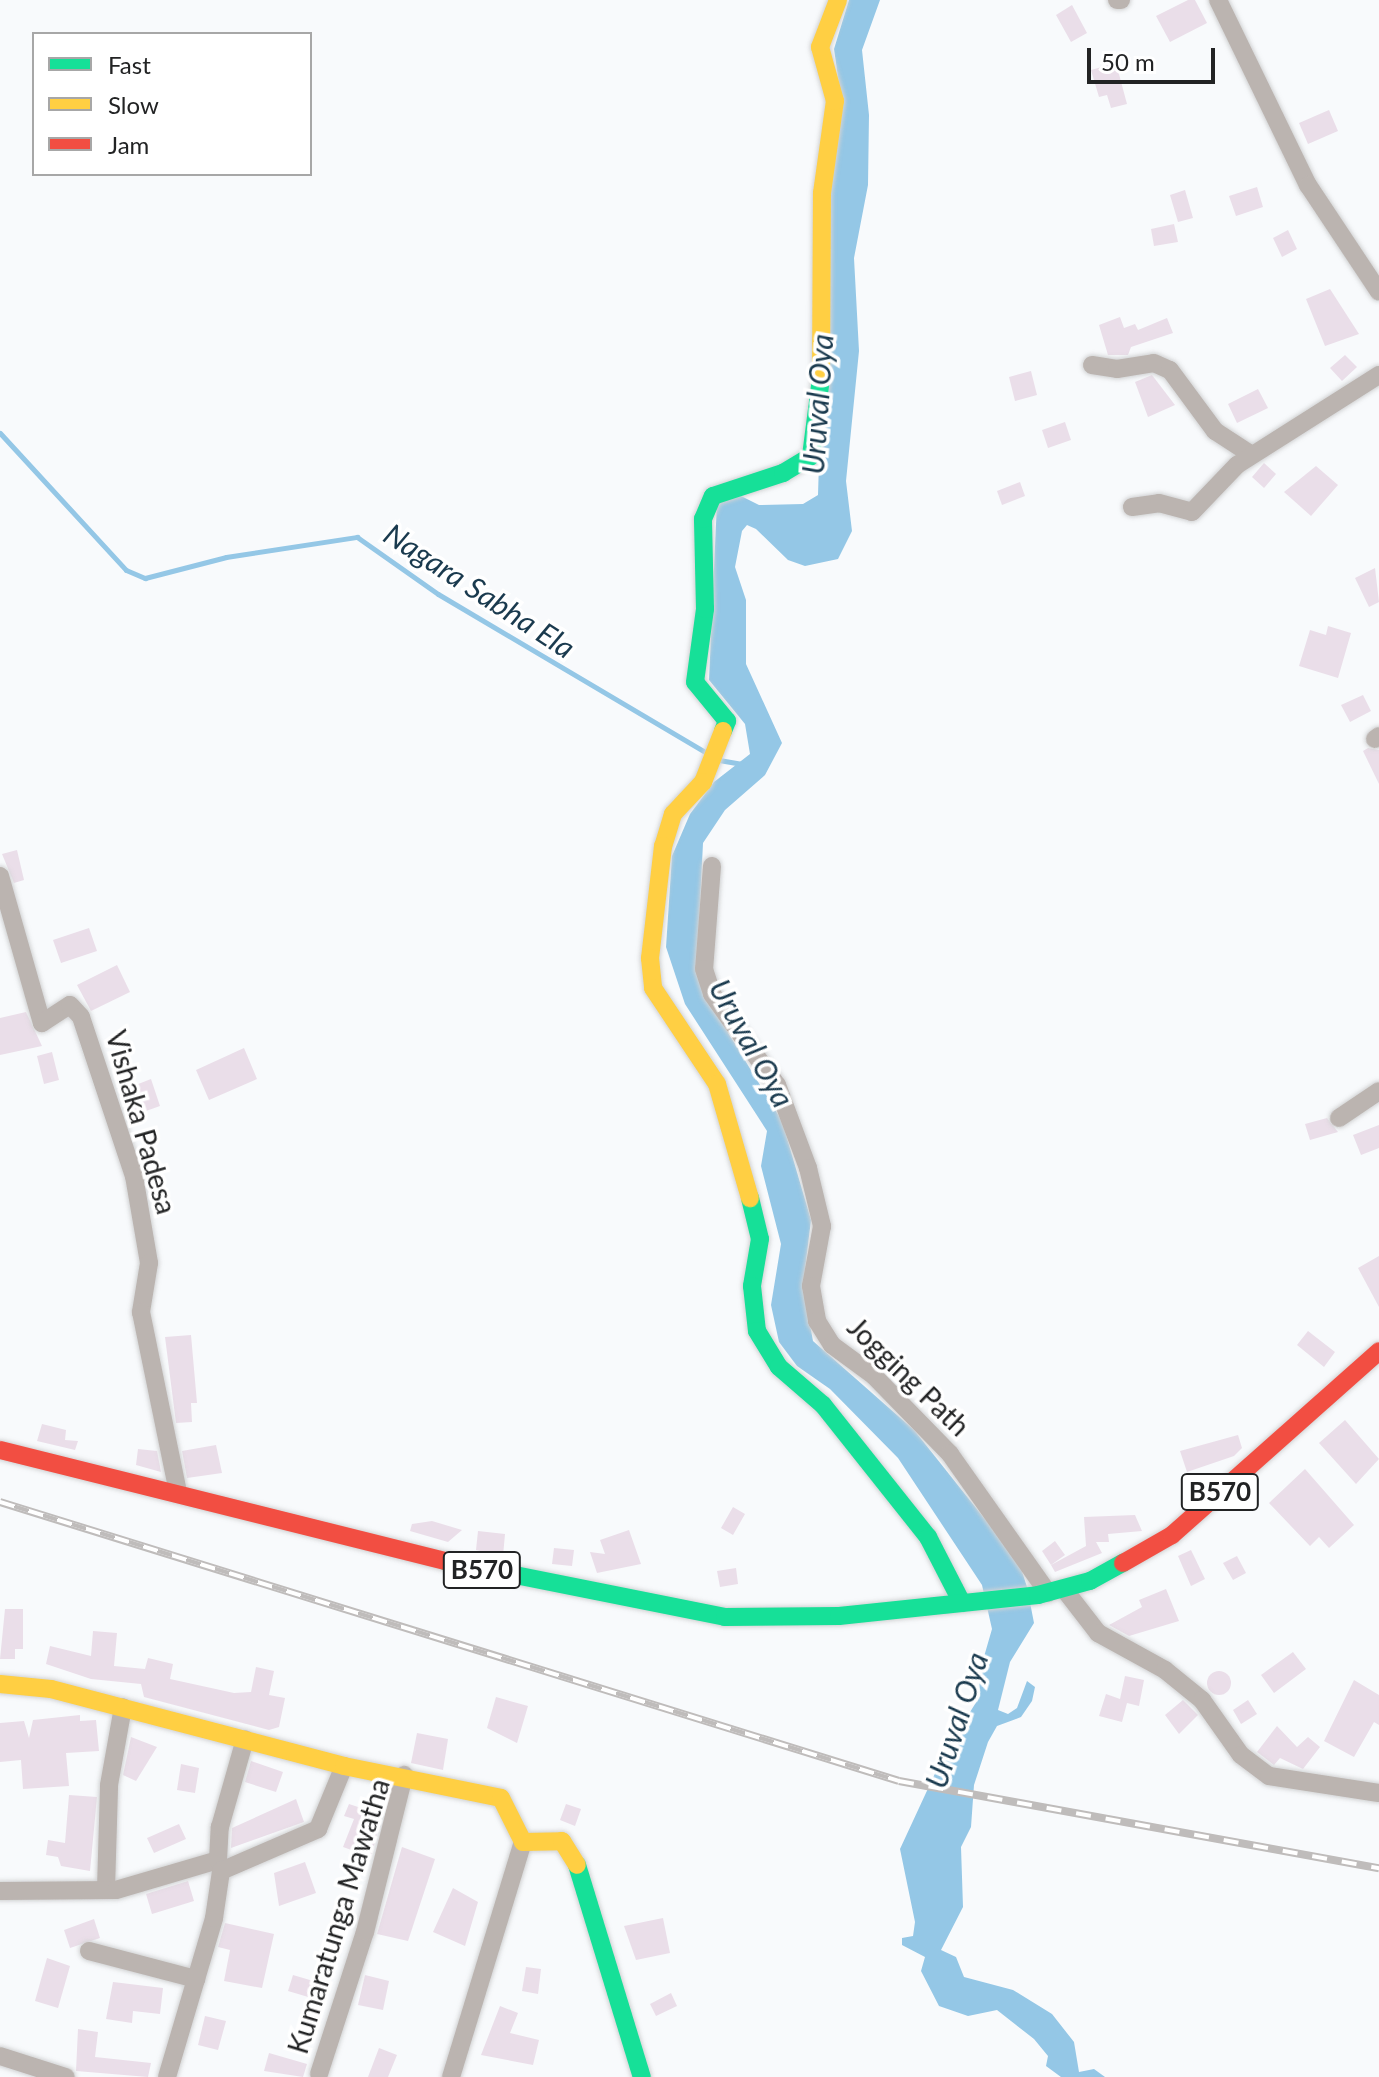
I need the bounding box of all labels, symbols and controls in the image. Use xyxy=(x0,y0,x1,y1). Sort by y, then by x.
legend xyxy=(32,32,312,176)
scale bar xyxy=(1091,32,1219,82)
text: 50 m xyxy=(1101,47,1155,76)
text: Fast xyxy=(108,50,151,79)
text: Slow xyxy=(108,90,159,119)
text: Jam xyxy=(108,130,149,159)
water label: Uruval Oya xyxy=(794,333,840,475)
water label: Nagara Sabha Ela xyxy=(378,515,582,665)
water label: Uruval Oya xyxy=(702,973,802,1113)
street label: Vishaka Padesa xyxy=(100,1026,184,1218)
street label: Jogging Path xyxy=(841,1310,977,1442)
road number: B570 xyxy=(1180,1470,1260,1514)
road number: B570 xyxy=(442,1548,522,1592)
water label: Uruval Oya xyxy=(917,1648,995,1792)
street label: Kumaratunga Mawatha xyxy=(280,1775,396,2057)

